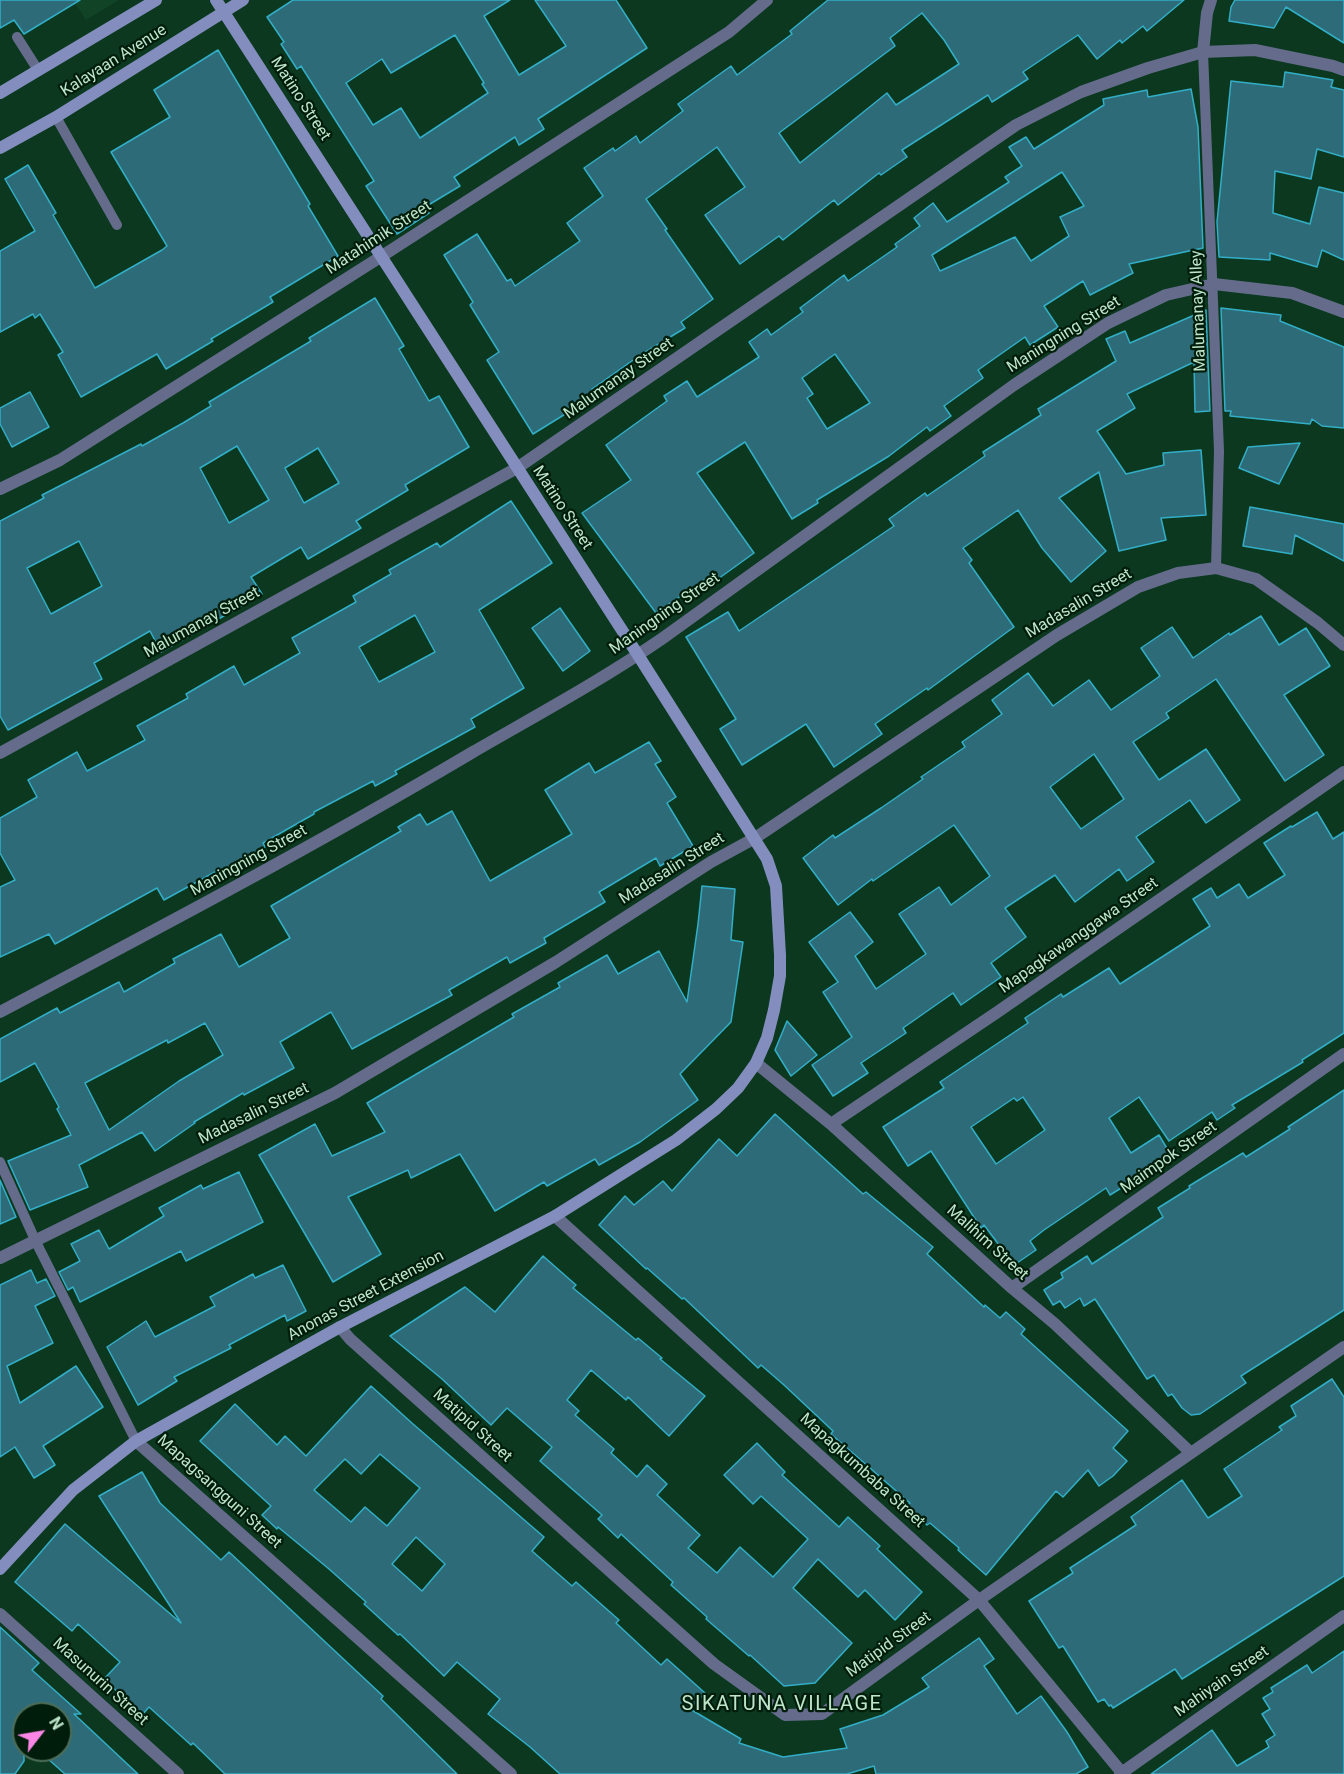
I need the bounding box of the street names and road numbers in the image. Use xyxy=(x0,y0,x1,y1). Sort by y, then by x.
street label: Kalayaan Avenue xyxy=(58,21,170,101)
street label: Matino Street xyxy=(266,54,334,144)
street label: Matahimik Street xyxy=(323,197,435,279)
street label: Malumanay Alley xyxy=(1187,250,1211,372)
street label: Maningning Street xyxy=(1004,292,1124,378)
street label: Malumanay Street xyxy=(561,334,677,424)
street label: Matino Street xyxy=(528,463,596,553)
street label: Madasalin Street xyxy=(1023,565,1135,643)
street label: Maningning Street xyxy=(606,569,724,659)
street label: Malumanay Street xyxy=(141,583,263,663)
street label: Maningning Street xyxy=(188,821,310,901)
street label: Madasalin Street xyxy=(616,829,728,909)
street label: Mapagkawanggawa Street xyxy=(996,874,1162,998)
street label: Madasalin Street xyxy=(196,1079,312,1149)
street label: Maimpok Street xyxy=(1117,1118,1221,1198)
street label: Malihim Street xyxy=(942,1201,1032,1285)
street label: Anonas Street Extension xyxy=(285,1247,447,1345)
street label: Matipid Street xyxy=(428,1385,516,1467)
street label: Mapagkumbaba Street xyxy=(795,1410,929,1532)
street label: Mapagsangguni Street xyxy=(153,1431,285,1553)
street label: Matipid Street xyxy=(843,1608,935,1682)
street label: Masunurin Street xyxy=(48,1634,152,1730)
street label: Mahiyain Street xyxy=(1171,1642,1273,1722)

